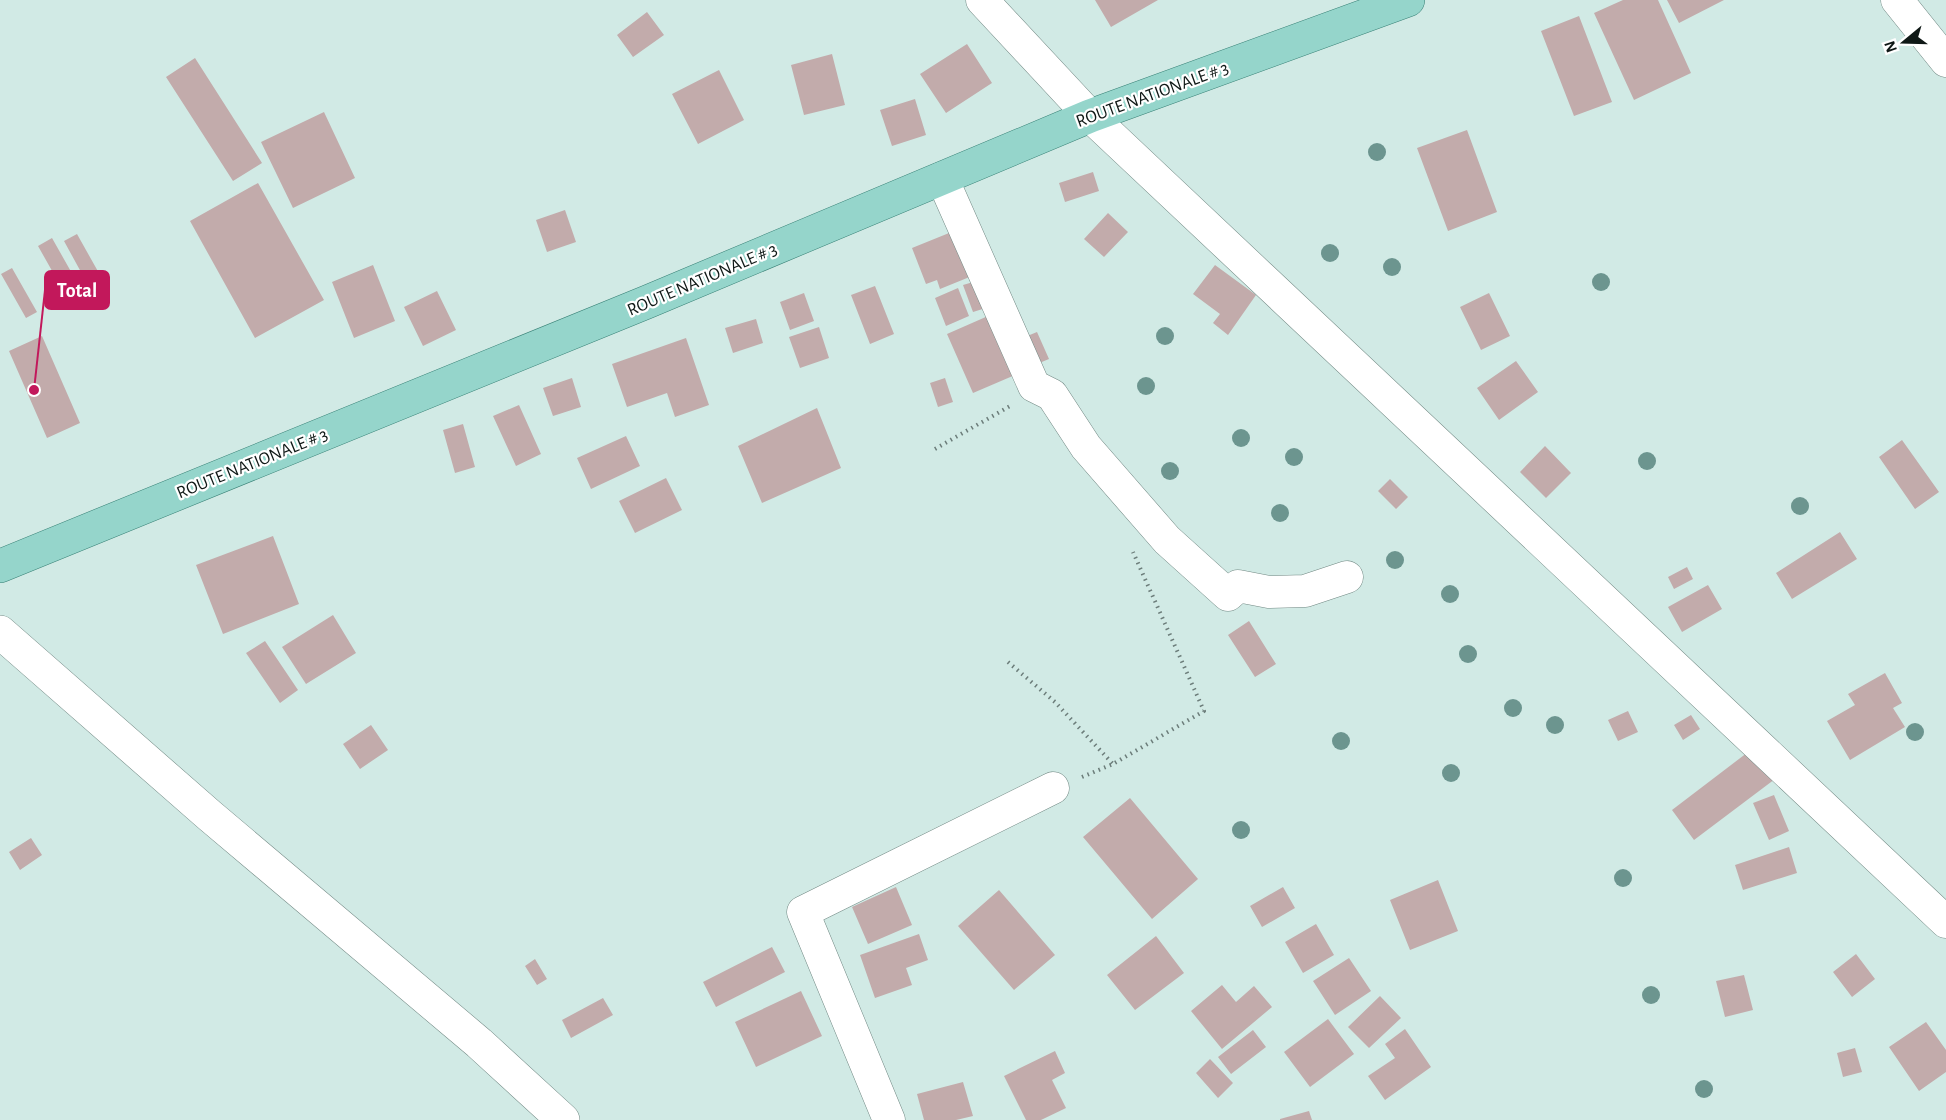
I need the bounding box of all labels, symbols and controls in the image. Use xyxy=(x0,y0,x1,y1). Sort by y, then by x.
north arrow xyxy=(1874,12,1934,72)
text: N xyxy=(1881,39,1900,54)
street label: ROUTE NATIONALE # 3 xyxy=(1074,59,1231,131)
street label: ROUTE NATIONALE # 3 xyxy=(625,240,780,320)
callout: Total xyxy=(45,271,109,309)
text: Total xyxy=(57,281,97,301)
street label: ROUTE NATIONALE # 3 xyxy=(174,425,330,502)

